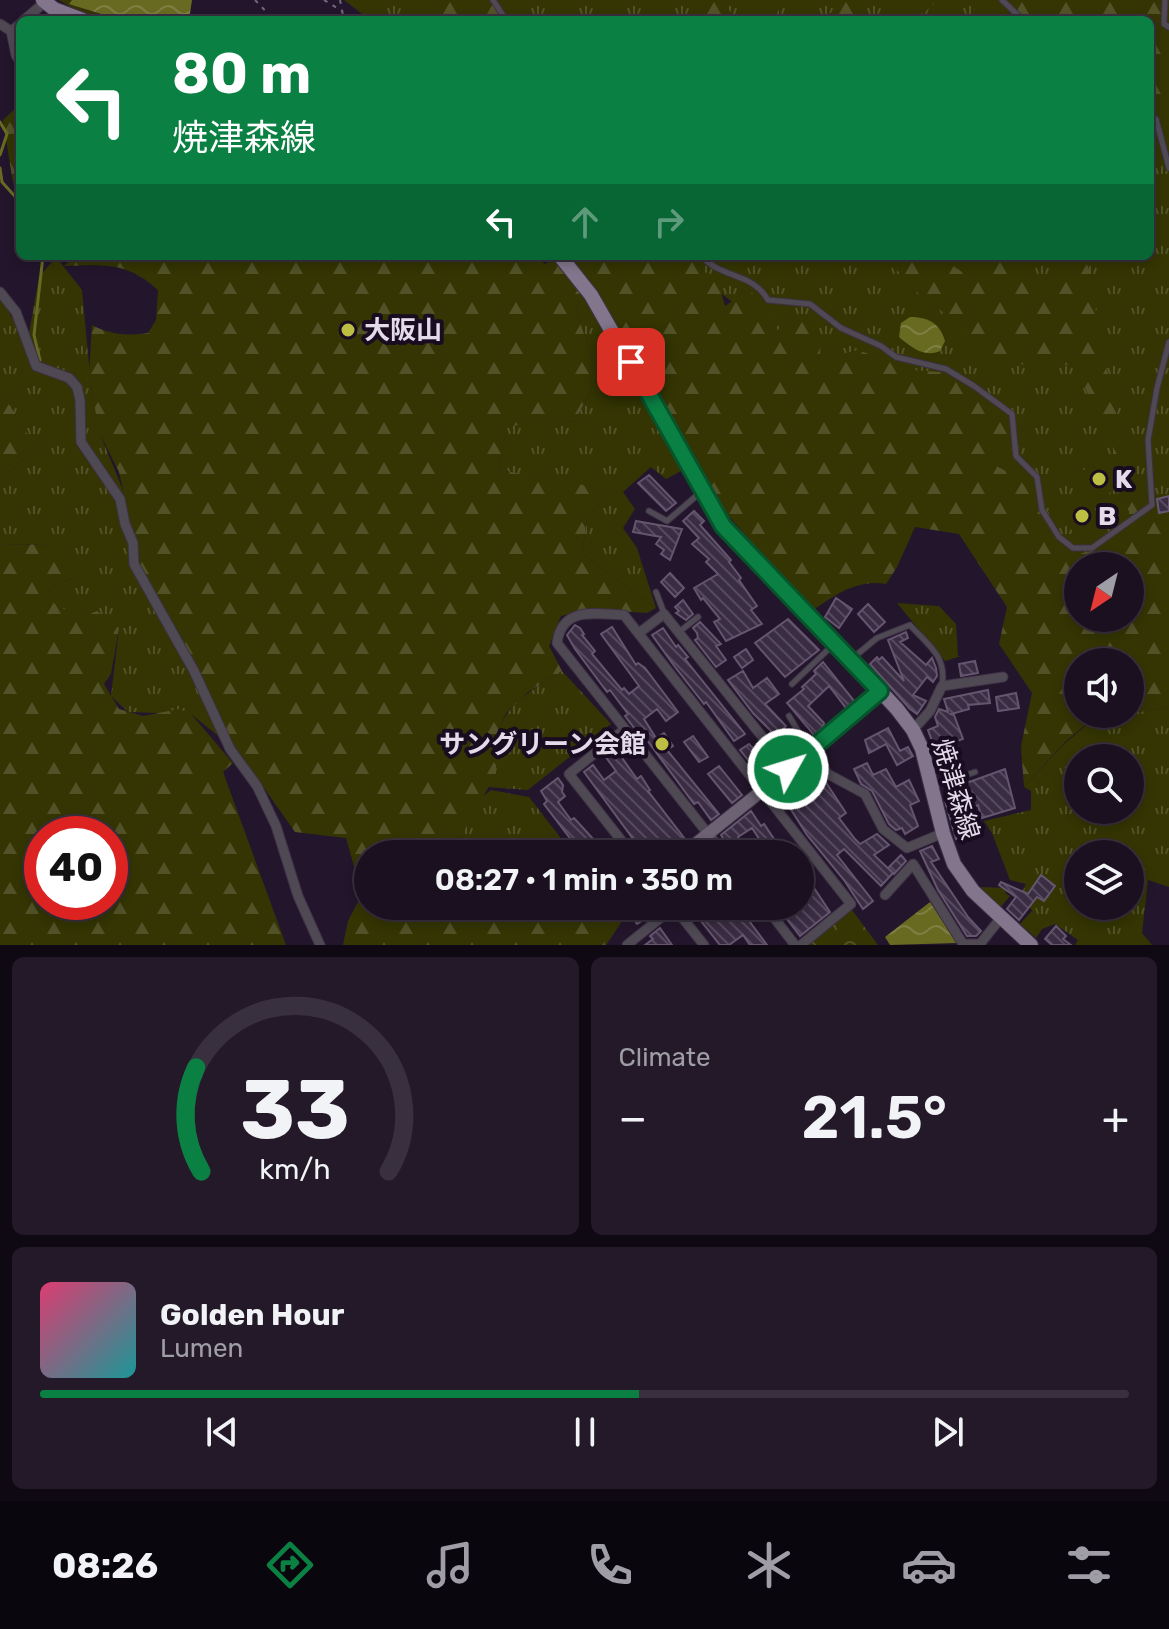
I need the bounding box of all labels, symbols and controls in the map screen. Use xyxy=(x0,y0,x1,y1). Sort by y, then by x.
text: 80 m xyxy=(172,41,311,107)
icon: left xyxy=(40,48,144,152)
text: 焼津森線 xyxy=(172,116,316,159)
icon: left xyxy=(479,200,523,244)
icon: ahead xyxy=(563,200,607,244)
icon: right xyxy=(647,200,691,244)
place label: 大阪山 xyxy=(364,315,442,346)
marker: 大阪山 xyxy=(339,321,357,339)
pin xyxy=(597,328,665,396)
icon: arrive xyxy=(609,340,653,384)
place label: K xyxy=(1115,464,1132,495)
marker: K xyxy=(1090,470,1108,488)
place label: B xyxy=(1098,501,1116,532)
marker: B xyxy=(1073,507,1091,525)
north arrow xyxy=(1064,552,1144,632)
map controls xyxy=(1064,552,1144,920)
button: sound xyxy=(1064,648,1144,728)
position arrow xyxy=(746,727,830,811)
place label: サングリーン会館 xyxy=(439,729,646,760)
marker: サングリーン会館 xyxy=(653,735,671,753)
street label: 焼津森線 xyxy=(925,735,986,843)
button: search xyxy=(1064,744,1144,824)
speed limit sign: 40 xyxy=(24,816,128,920)
button: layers xyxy=(1064,840,1144,920)
text: 08:27 · 1 min · 350 m xyxy=(435,862,733,898)
text: Climate xyxy=(619,1042,711,1073)
text: 33 xyxy=(240,1060,350,1159)
text: 21.5° xyxy=(802,1082,947,1153)
text: − xyxy=(619,1092,647,1144)
text: + xyxy=(1102,1092,1129,1144)
text: km/h xyxy=(260,1152,331,1186)
text: Golden Hour xyxy=(160,1297,344,1333)
text: Lumen xyxy=(160,1333,243,1364)
icon: previous xyxy=(200,1410,244,1454)
icon: pause xyxy=(563,1410,607,1454)
icon: next xyxy=(926,1410,970,1454)
icon: directions xyxy=(262,1537,318,1593)
icon: music xyxy=(422,1537,478,1593)
icon: phone xyxy=(582,1537,638,1593)
icon: climate xyxy=(741,1537,797,1593)
icon: car xyxy=(901,1537,957,1593)
icon: filters xyxy=(1061,1537,1117,1593)
text: 08:26 xyxy=(52,1544,158,1587)

